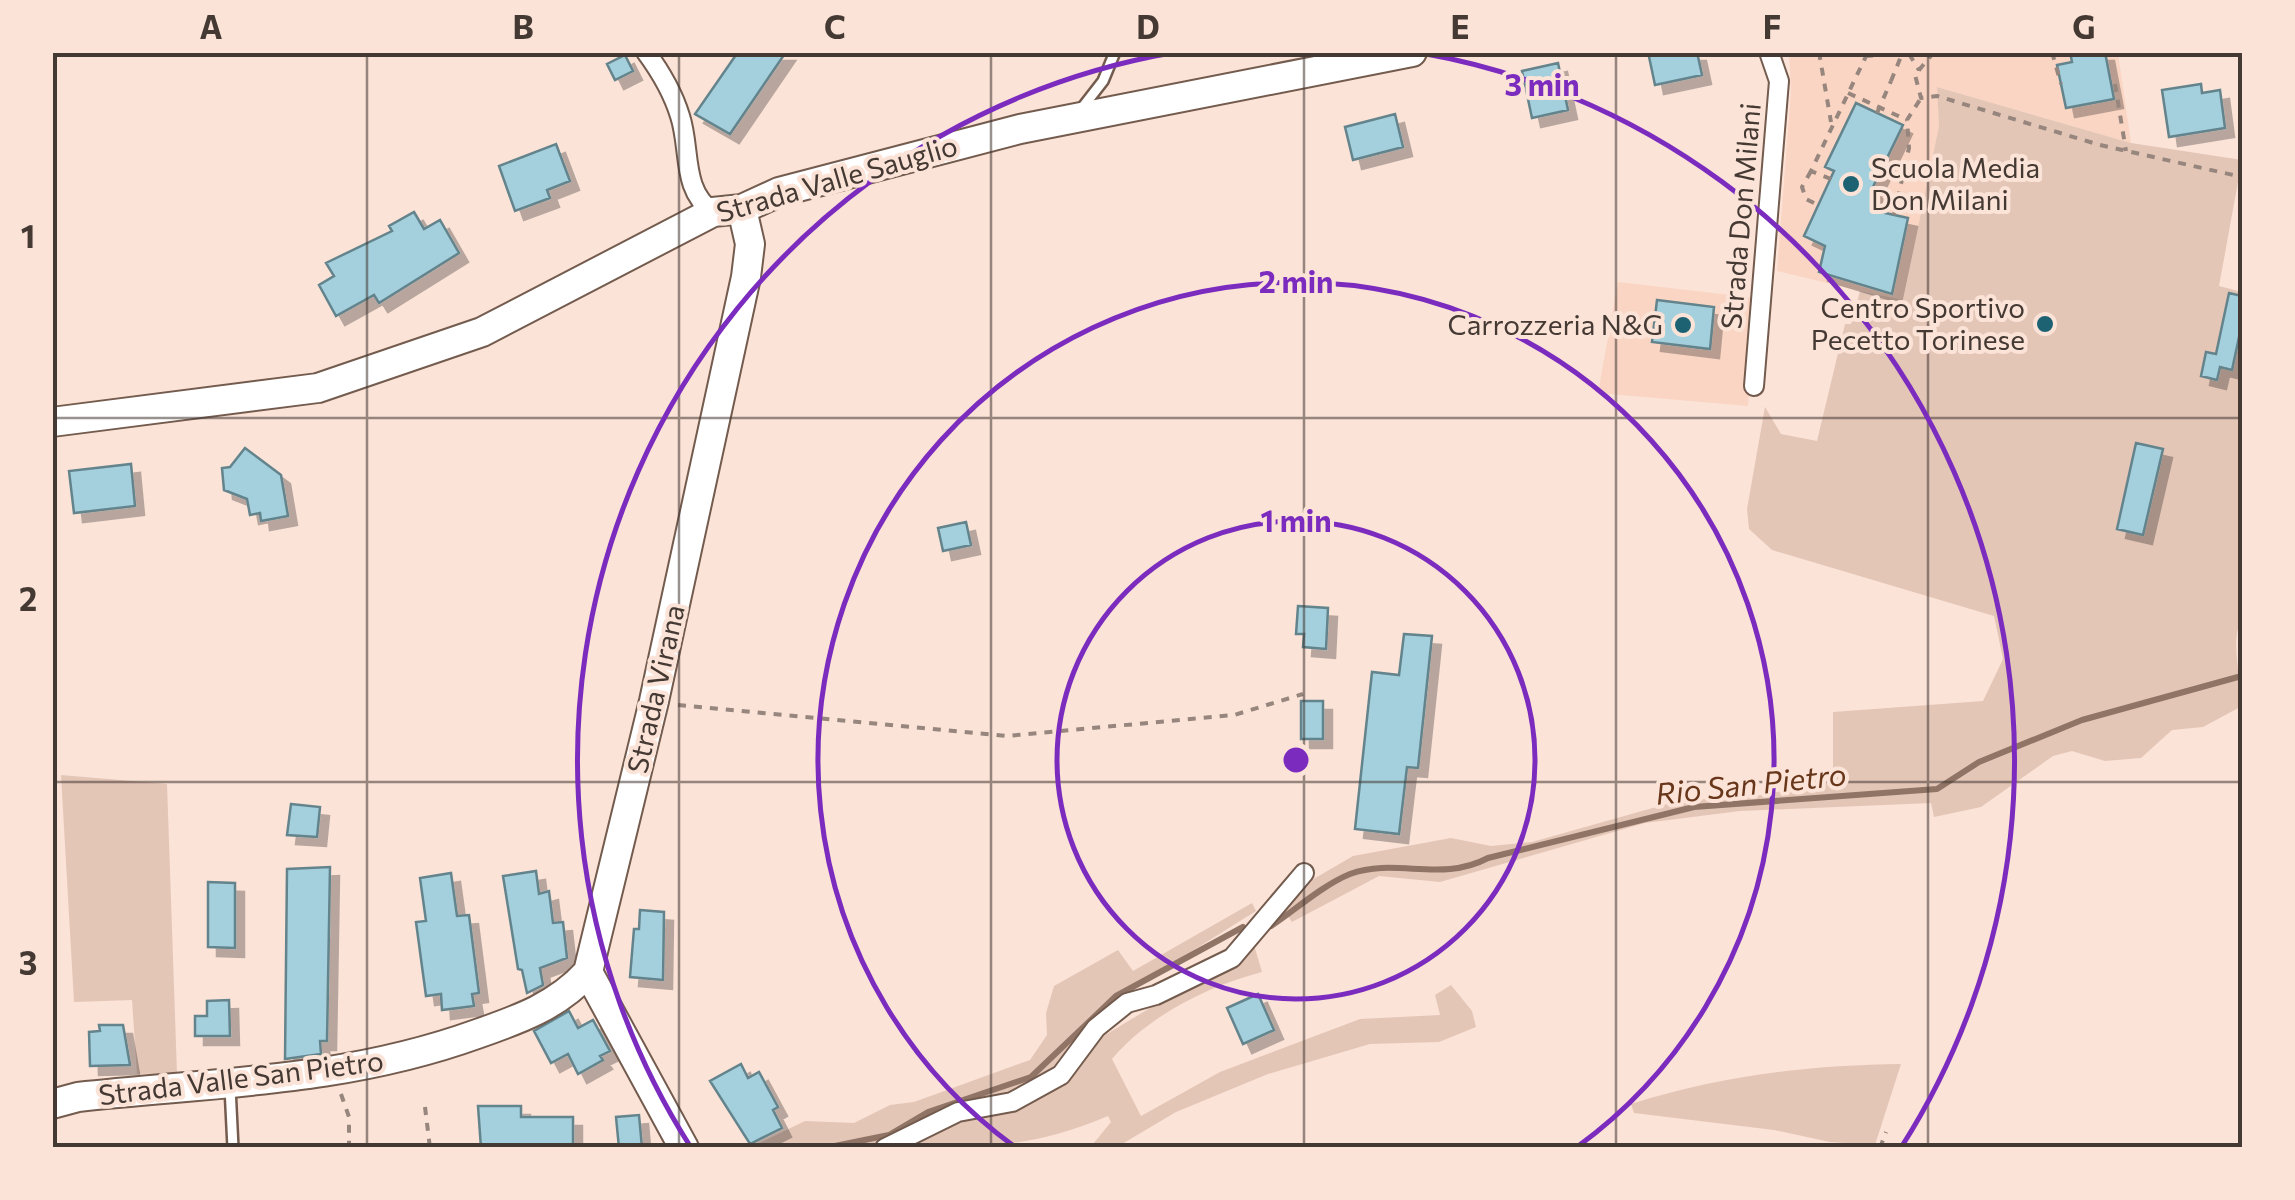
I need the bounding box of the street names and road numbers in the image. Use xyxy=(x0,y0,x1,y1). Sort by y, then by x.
street label: Strada Don Milani xyxy=(1713,101,1767,331)
street label: Strada Valle Sauglio xyxy=(712,127,961,229)
street label: Strada Virana xyxy=(619,601,691,776)
street label: Strada Valle San Pietro xyxy=(96,1043,385,1111)

